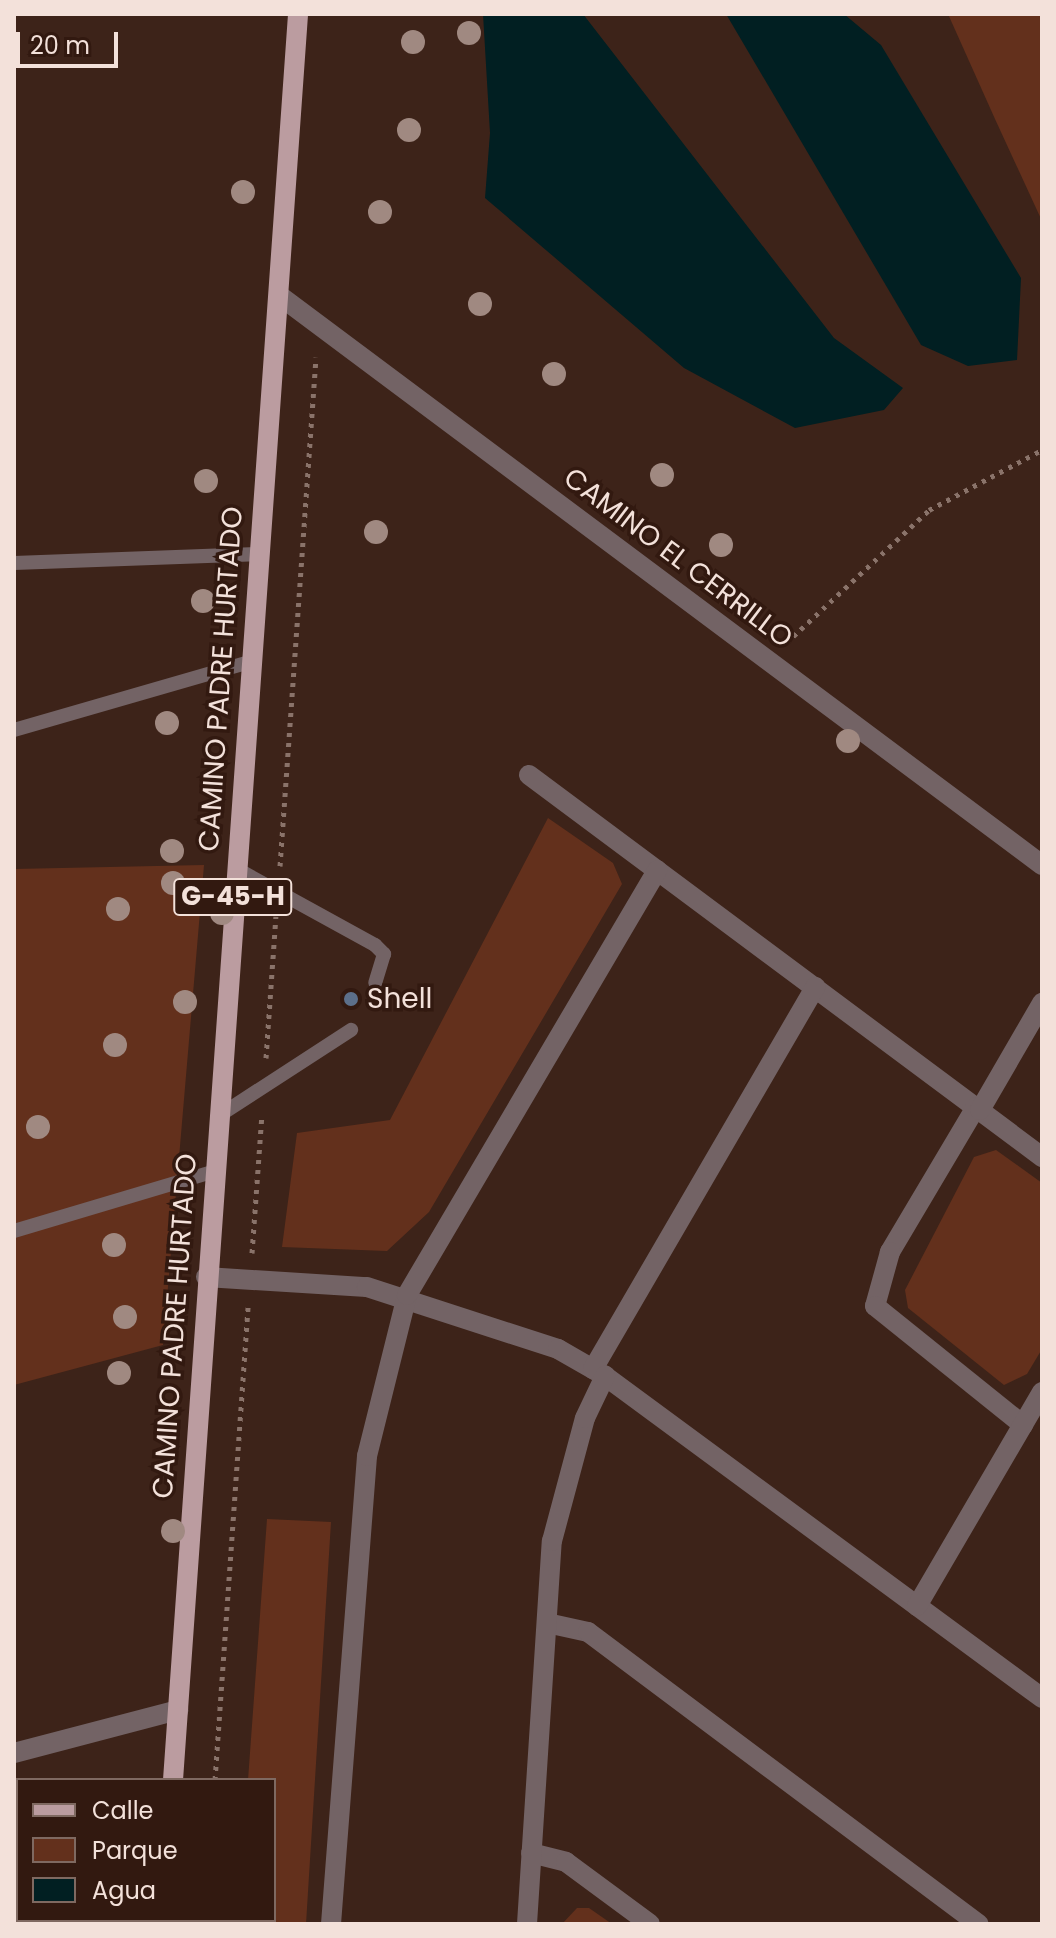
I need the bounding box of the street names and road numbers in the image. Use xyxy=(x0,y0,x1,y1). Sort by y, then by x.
street label: CAMINO EL CERRILLO xyxy=(557,461,799,655)
street label: CAMINO PADRE HURTADO xyxy=(192,505,250,853)
road number: G-45-H xyxy=(173,875,293,919)
street label: CAMINO PADRE HURTADO xyxy=(146,1152,204,1500)

